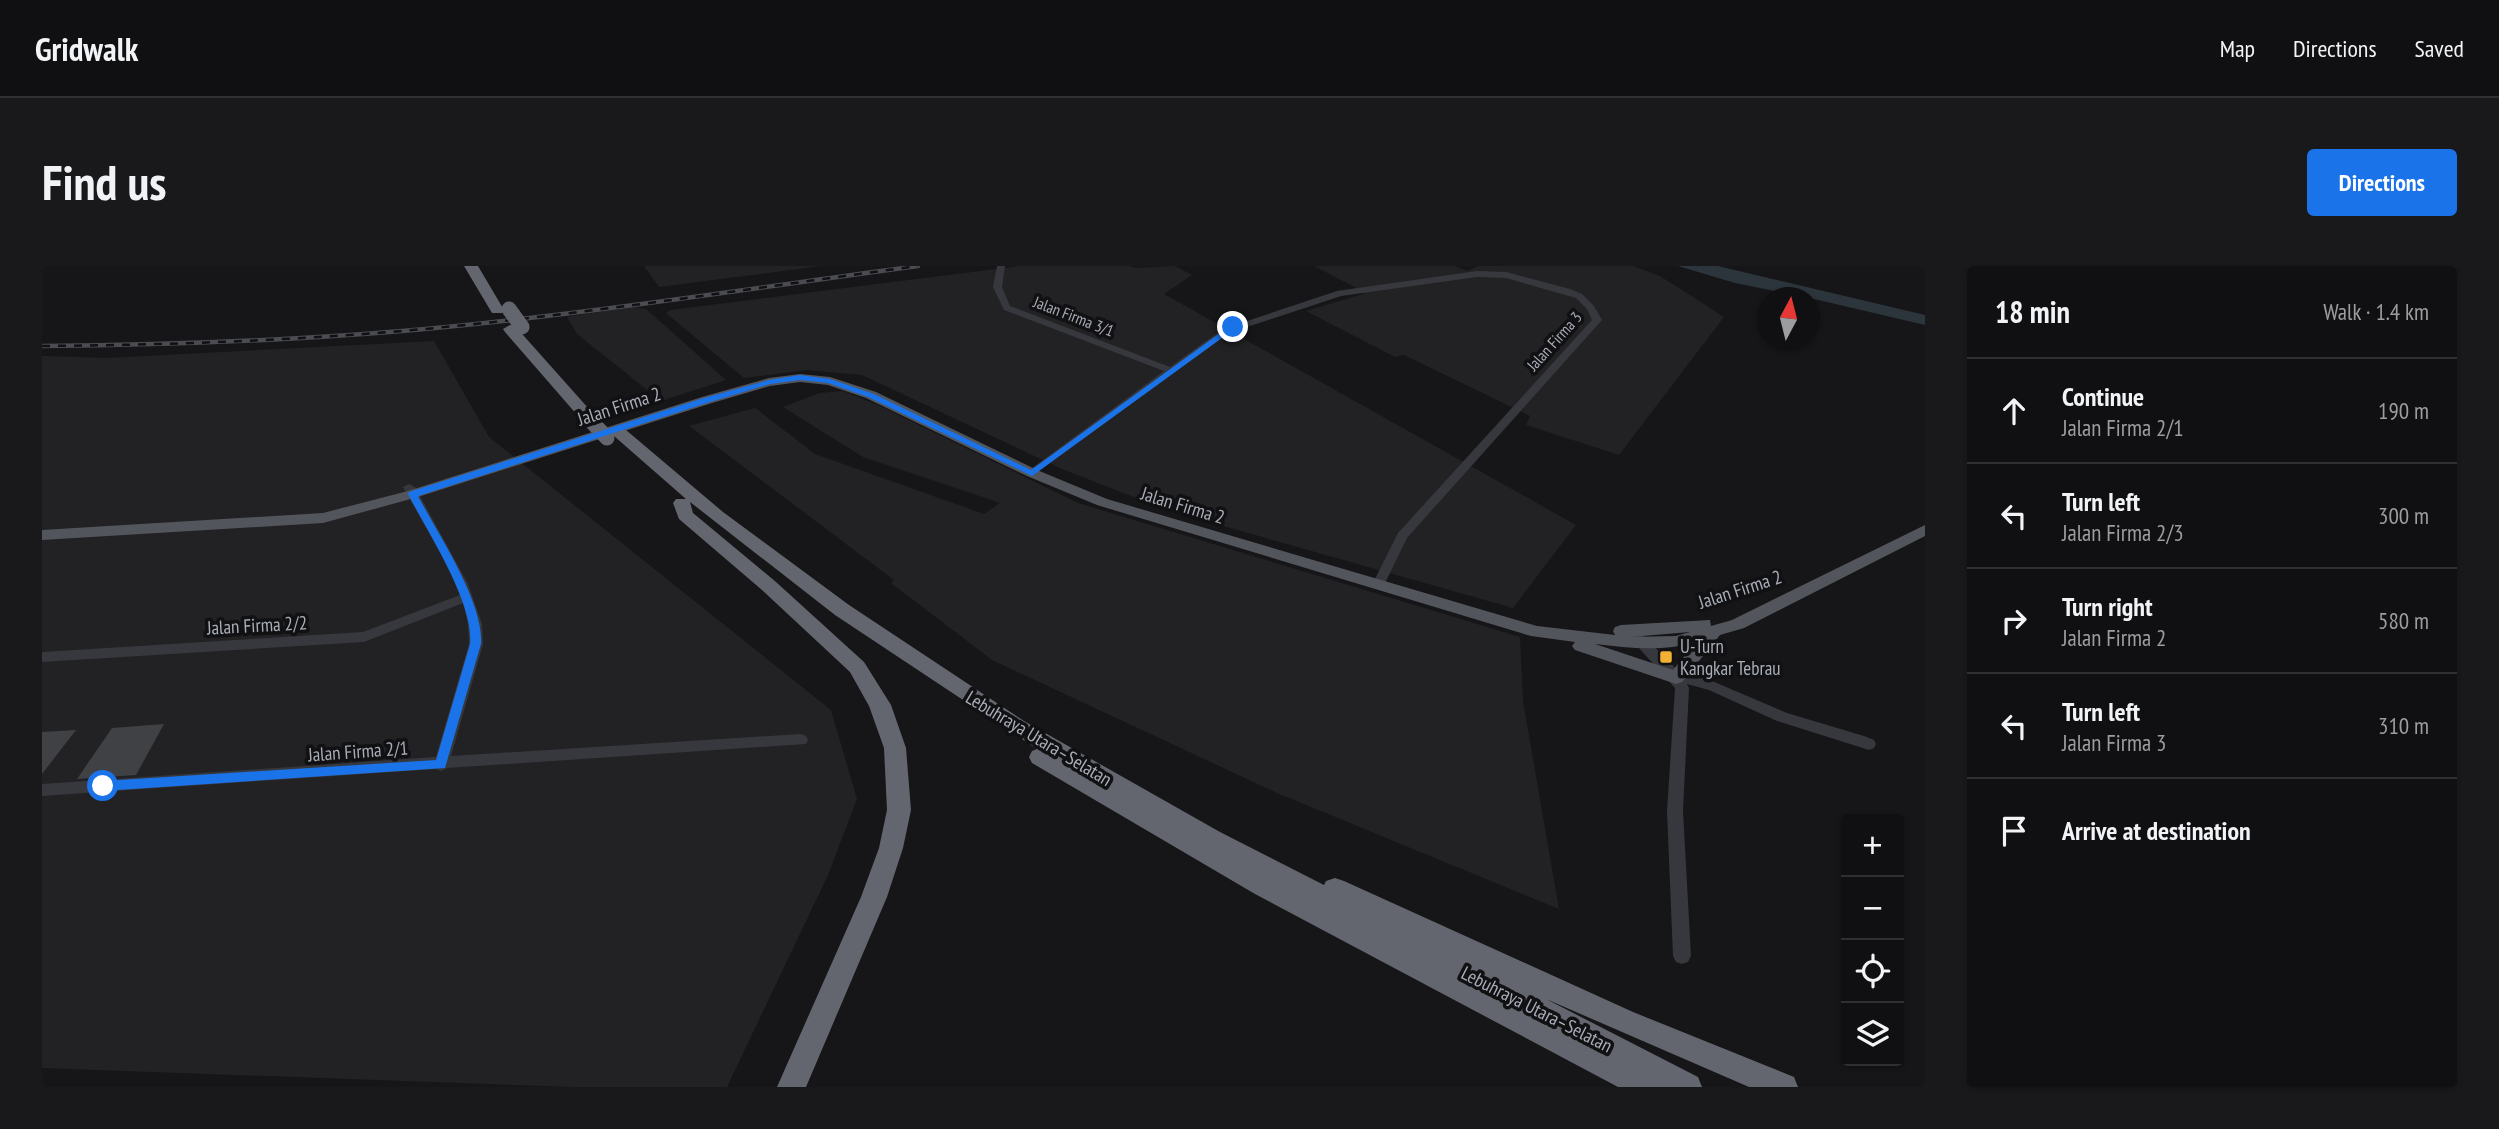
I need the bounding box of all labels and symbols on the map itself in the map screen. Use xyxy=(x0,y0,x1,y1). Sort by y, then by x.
north arrow xyxy=(1757,287,1820,350)
street label: Jalan Firma 3/1 xyxy=(1030,291,1117,340)
street label: Jalan Firma 3 xyxy=(1522,307,1586,375)
route end xyxy=(1217,311,1248,342)
street label: Jalan Firma 2 xyxy=(573,381,664,431)
street label: Jalan Firma 2 xyxy=(1137,481,1228,529)
street label: Jalan Firma 2 xyxy=(1694,564,1785,614)
street label: Jalan Firma 2/2 xyxy=(205,610,308,640)
place label: U-Turn Kangkar Tebrau xyxy=(1680,634,1781,680)
marker: U-Turn Kangkar Tebrau xyxy=(1658,649,1674,665)
street label: Lebuhraya Utara–Selatan xyxy=(962,685,1116,791)
street label: Jalan Firma 2/1 xyxy=(306,736,409,767)
route start xyxy=(87,770,118,801)
street label: Lebuhraya Utara–Selatan xyxy=(1458,961,1616,1057)

